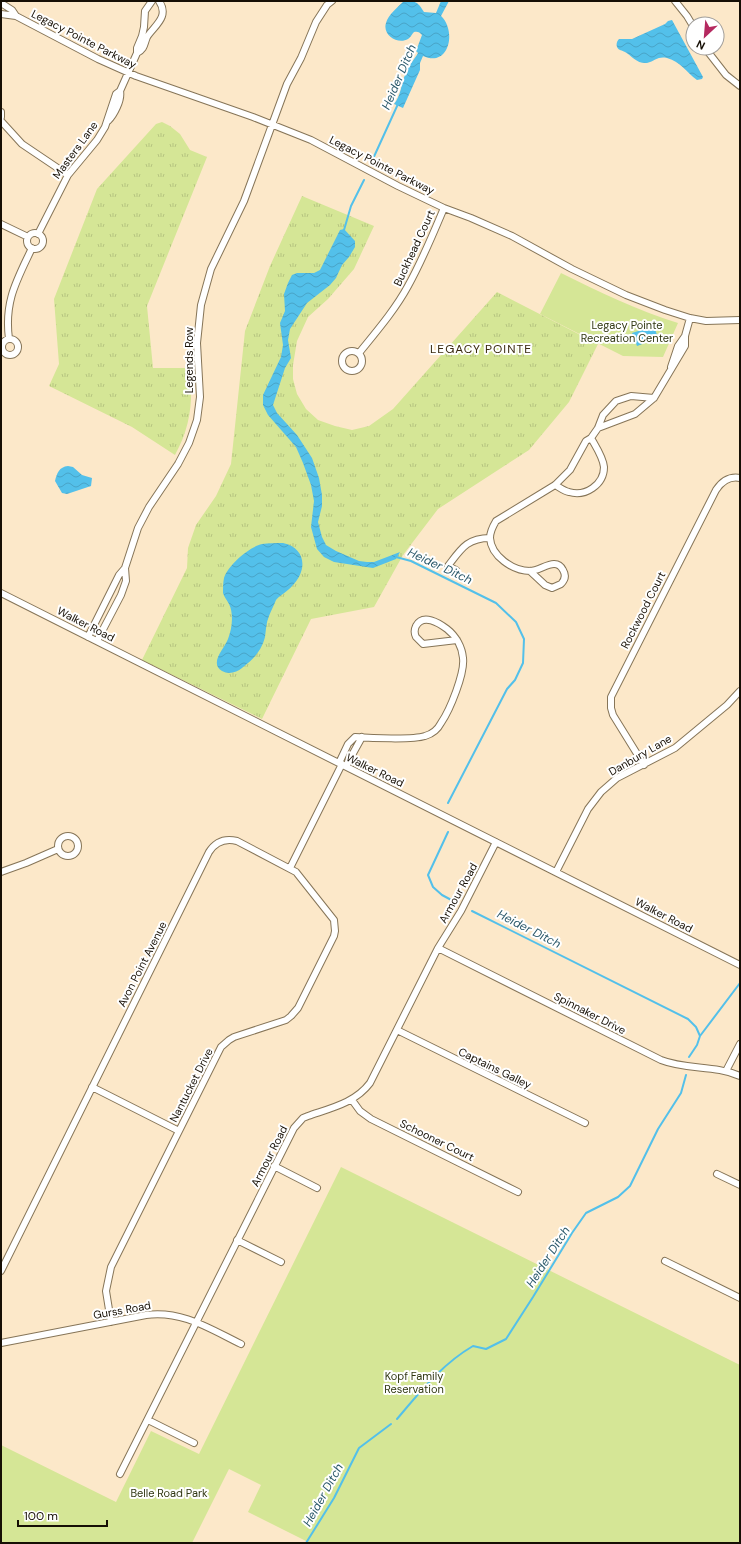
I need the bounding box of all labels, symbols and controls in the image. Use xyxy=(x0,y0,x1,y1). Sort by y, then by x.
street label: Legacy Pointe Parkway xyxy=(29,6,139,72)
north arrow xyxy=(685,16,725,56)
text: N xyxy=(694,37,707,53)
water label: Heider Ditch xyxy=(378,42,420,112)
street label: Masters Lane xyxy=(49,118,101,182)
street label: Legacy Pointe Parkway xyxy=(327,132,437,198)
street label: Buckhead Court xyxy=(390,208,438,288)
park label: Legacy Pointe Recreation Center xyxy=(581,318,673,345)
street label: Legends Row xyxy=(182,326,196,393)
district label: LEGACY POINTE xyxy=(430,341,532,357)
water label: Heider Ditch xyxy=(405,544,475,588)
street label: Rockwood Court xyxy=(618,569,668,651)
street label: Walker Road xyxy=(55,604,117,644)
street label: Danbury Lane xyxy=(606,731,674,779)
street label: Walker Road xyxy=(344,750,406,790)
street label: Armour Road xyxy=(436,860,480,926)
street label: Walker Road xyxy=(633,895,695,935)
water label: Heider Ditch xyxy=(494,906,564,952)
street label: Avon Point Avenue xyxy=(114,919,170,1009)
street label: Spinnaker Drive xyxy=(552,989,628,1037)
street label: Captains Galley xyxy=(456,1044,534,1092)
street label: Nantucket Drive xyxy=(166,1046,216,1124)
street label: Schooner Court xyxy=(398,1116,476,1164)
street label: Armour Road xyxy=(248,1123,290,1189)
water label: Heider Ditch xyxy=(522,1223,574,1291)
street label: Gurss Road xyxy=(92,1298,152,1322)
park label: Kopf Family Reservation xyxy=(384,1369,444,1396)
water label: Heider Ditch xyxy=(299,1461,347,1529)
park label: Belle Road Park xyxy=(130,1486,208,1500)
scale bar xyxy=(18,1502,107,1528)
text: 100 m xyxy=(24,1508,58,1524)

